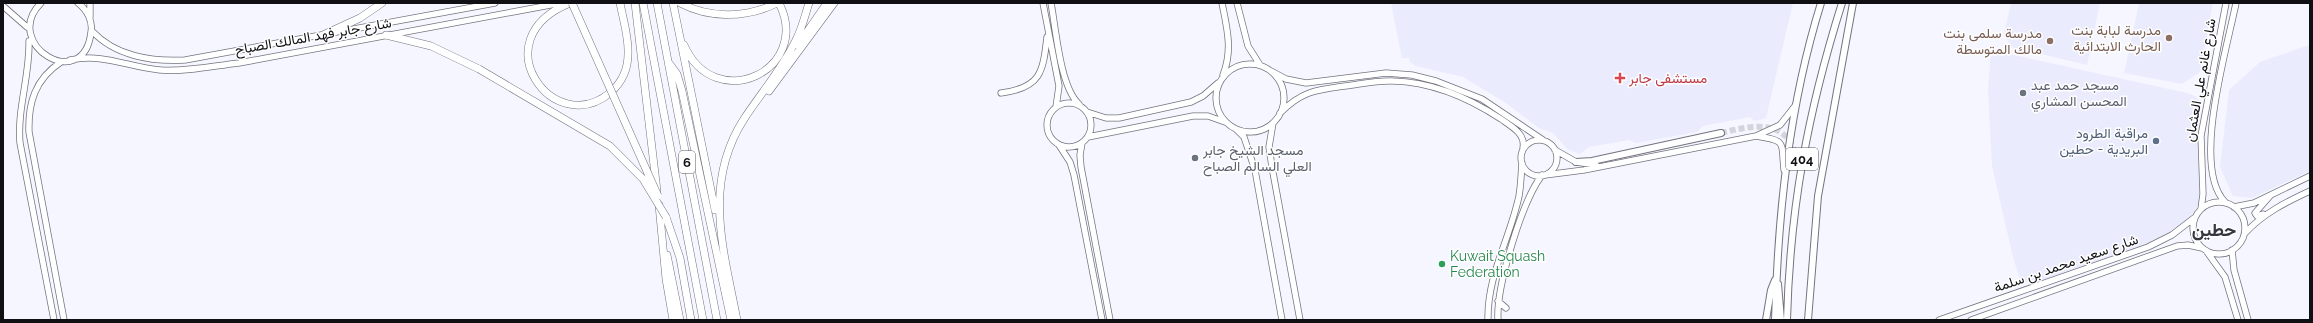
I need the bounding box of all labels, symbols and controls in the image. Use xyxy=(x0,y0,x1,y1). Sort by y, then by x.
street label: شارع جابر فهد المالك الصباح xyxy=(233,14,393,61)
street label: شارع غانم علي العثمان xyxy=(2181,17,2223,144)
place label: مدرسة لبابة بنت الحارث الابتدائية xyxy=(2071,22,2161,55)
place label: مدرسة سلمى بنت مالك المتوسطة xyxy=(1943,25,2042,58)
marker: مدرسة لبابة بنت الحارث الابتدائية xyxy=(2164,33,2174,43)
marker: مدرسة سلمى بنت مالك المتوسطة xyxy=(2045,36,2055,46)
place label: مستشفى جابر xyxy=(1628,70,1707,87)
marker: مستشفى جابر xyxy=(1614,72,1626,84)
place label: مسجد حمد عبد المحسن المشاري xyxy=(2031,77,2127,113)
marker: مسجد حمد عبد المحسن المشاري xyxy=(2018,88,2028,98)
place label: مراقبة الطرود البريدية - حطين xyxy=(2060,125,2148,158)
marker: مراقبة الطرود البريدية - حطين xyxy=(2151,136,2161,146)
place label: مسجد الشيخ جابر العلي السالم الصباح xyxy=(1202,142,1312,178)
road number: 404 xyxy=(1786,148,1818,170)
road number: 6 xyxy=(679,151,695,173)
marker: مسجد الشيخ جابر العلي السالم الصباح xyxy=(1190,153,1200,163)
district label: حطين xyxy=(2192,219,2236,241)
street label: شارع سعيد محمد بن سلمة xyxy=(1992,231,2141,298)
place label: Kuwait Squash Federation xyxy=(1450,248,1545,280)
marker: Kuwait Squash Federation xyxy=(1437,259,1447,269)

